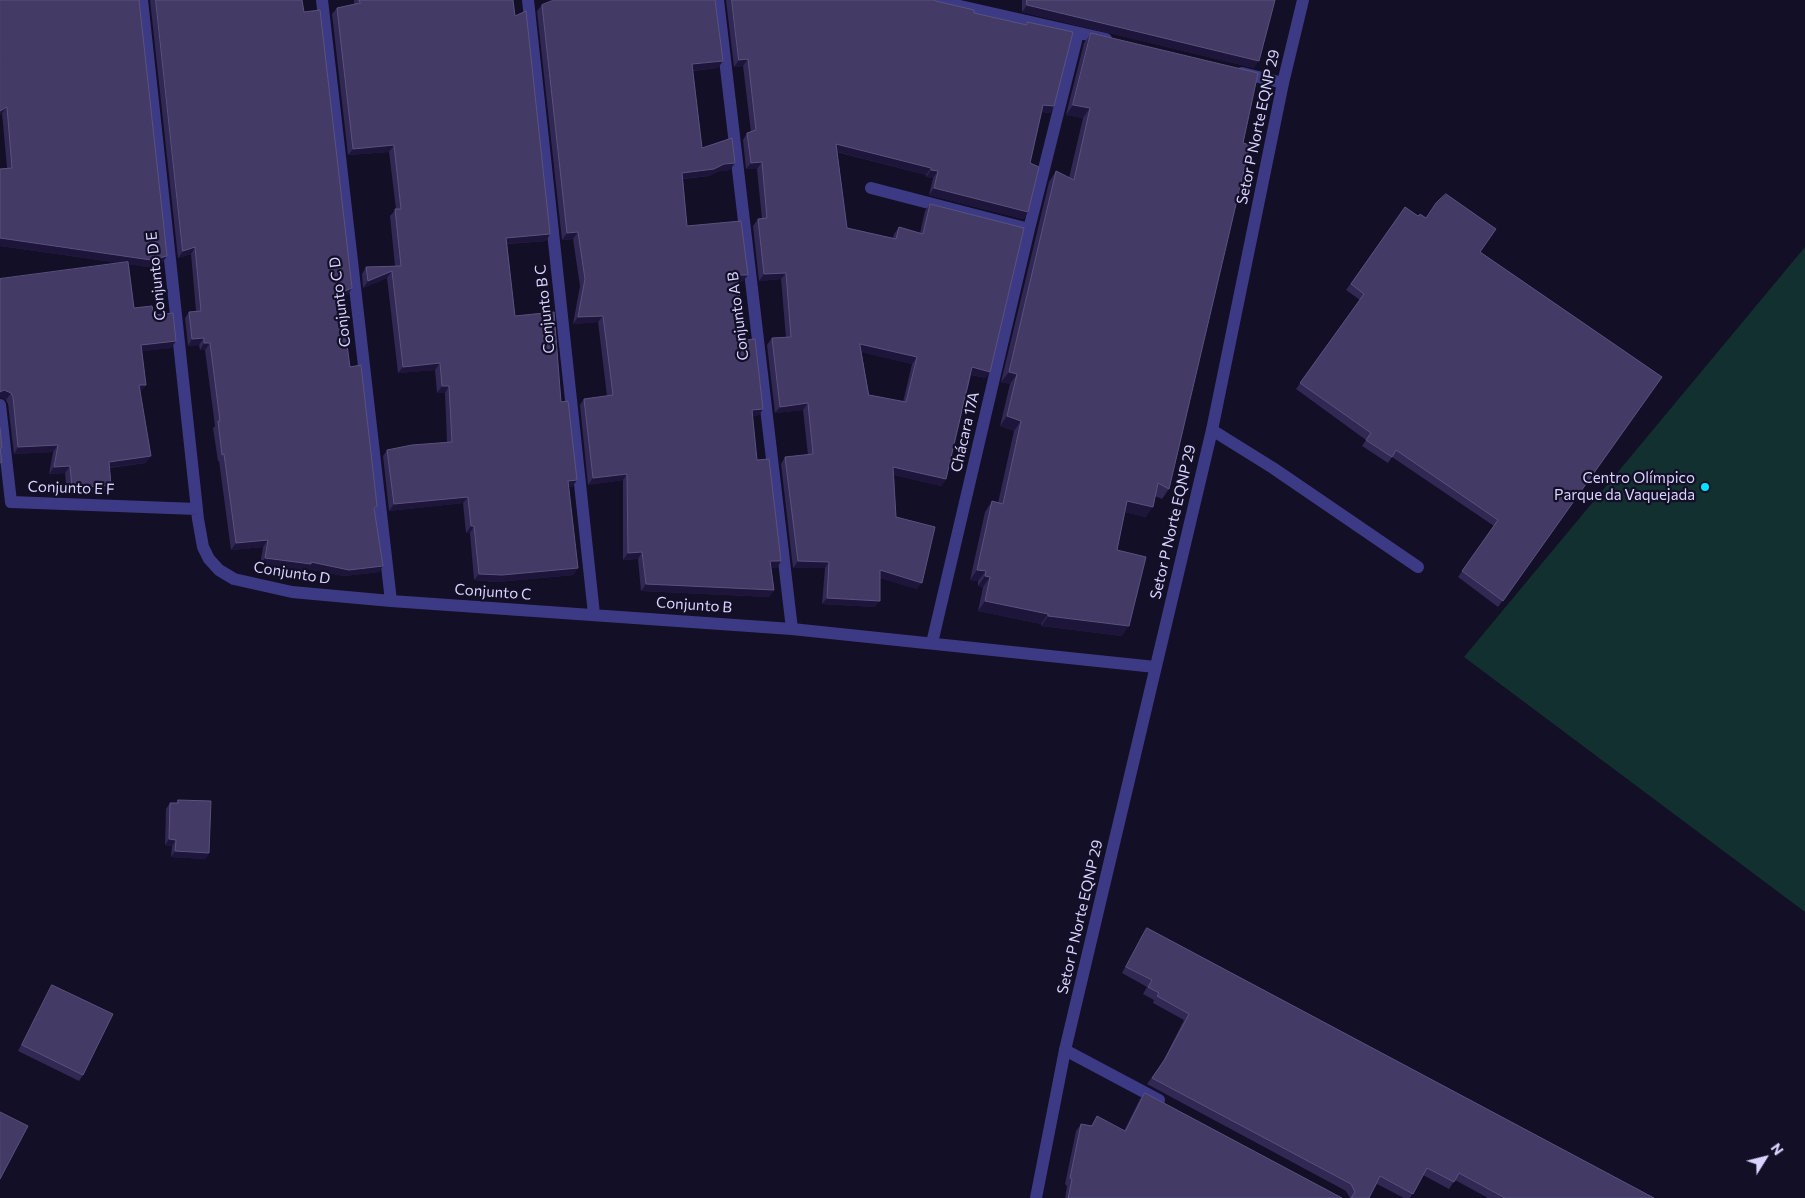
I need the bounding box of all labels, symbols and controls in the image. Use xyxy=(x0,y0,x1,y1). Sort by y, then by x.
street label: Setor P Norte EQNP 29 xyxy=(1233,48,1283,206)
street label: Conjunto D E xyxy=(142,231,170,321)
street label: Conjunto C D xyxy=(326,256,354,348)
street label: Conjunto B C xyxy=(531,264,559,354)
street label: Conjunto A B xyxy=(724,271,752,361)
street label: Chácara 17A xyxy=(947,390,983,474)
street label: Setor P Norte EQNP 29 xyxy=(1146,443,1200,601)
place label: Centro Olímpico Parque da Vaquejada xyxy=(1554,469,1695,504)
street label: Conjunto E F xyxy=(27,477,115,499)
marker: Centro Olímpico Parque da Vaquejada xyxy=(1699,481,1711,493)
street label: Conjunto D xyxy=(252,558,332,588)
street label: Conjunto C xyxy=(454,580,532,604)
street label: Conjunto B xyxy=(655,593,733,617)
street label: Setor P Norte EQNP 29 xyxy=(1053,838,1107,996)
north arrow xyxy=(1740,1133,1790,1183)
text: N xyxy=(1768,1140,1788,1158)

